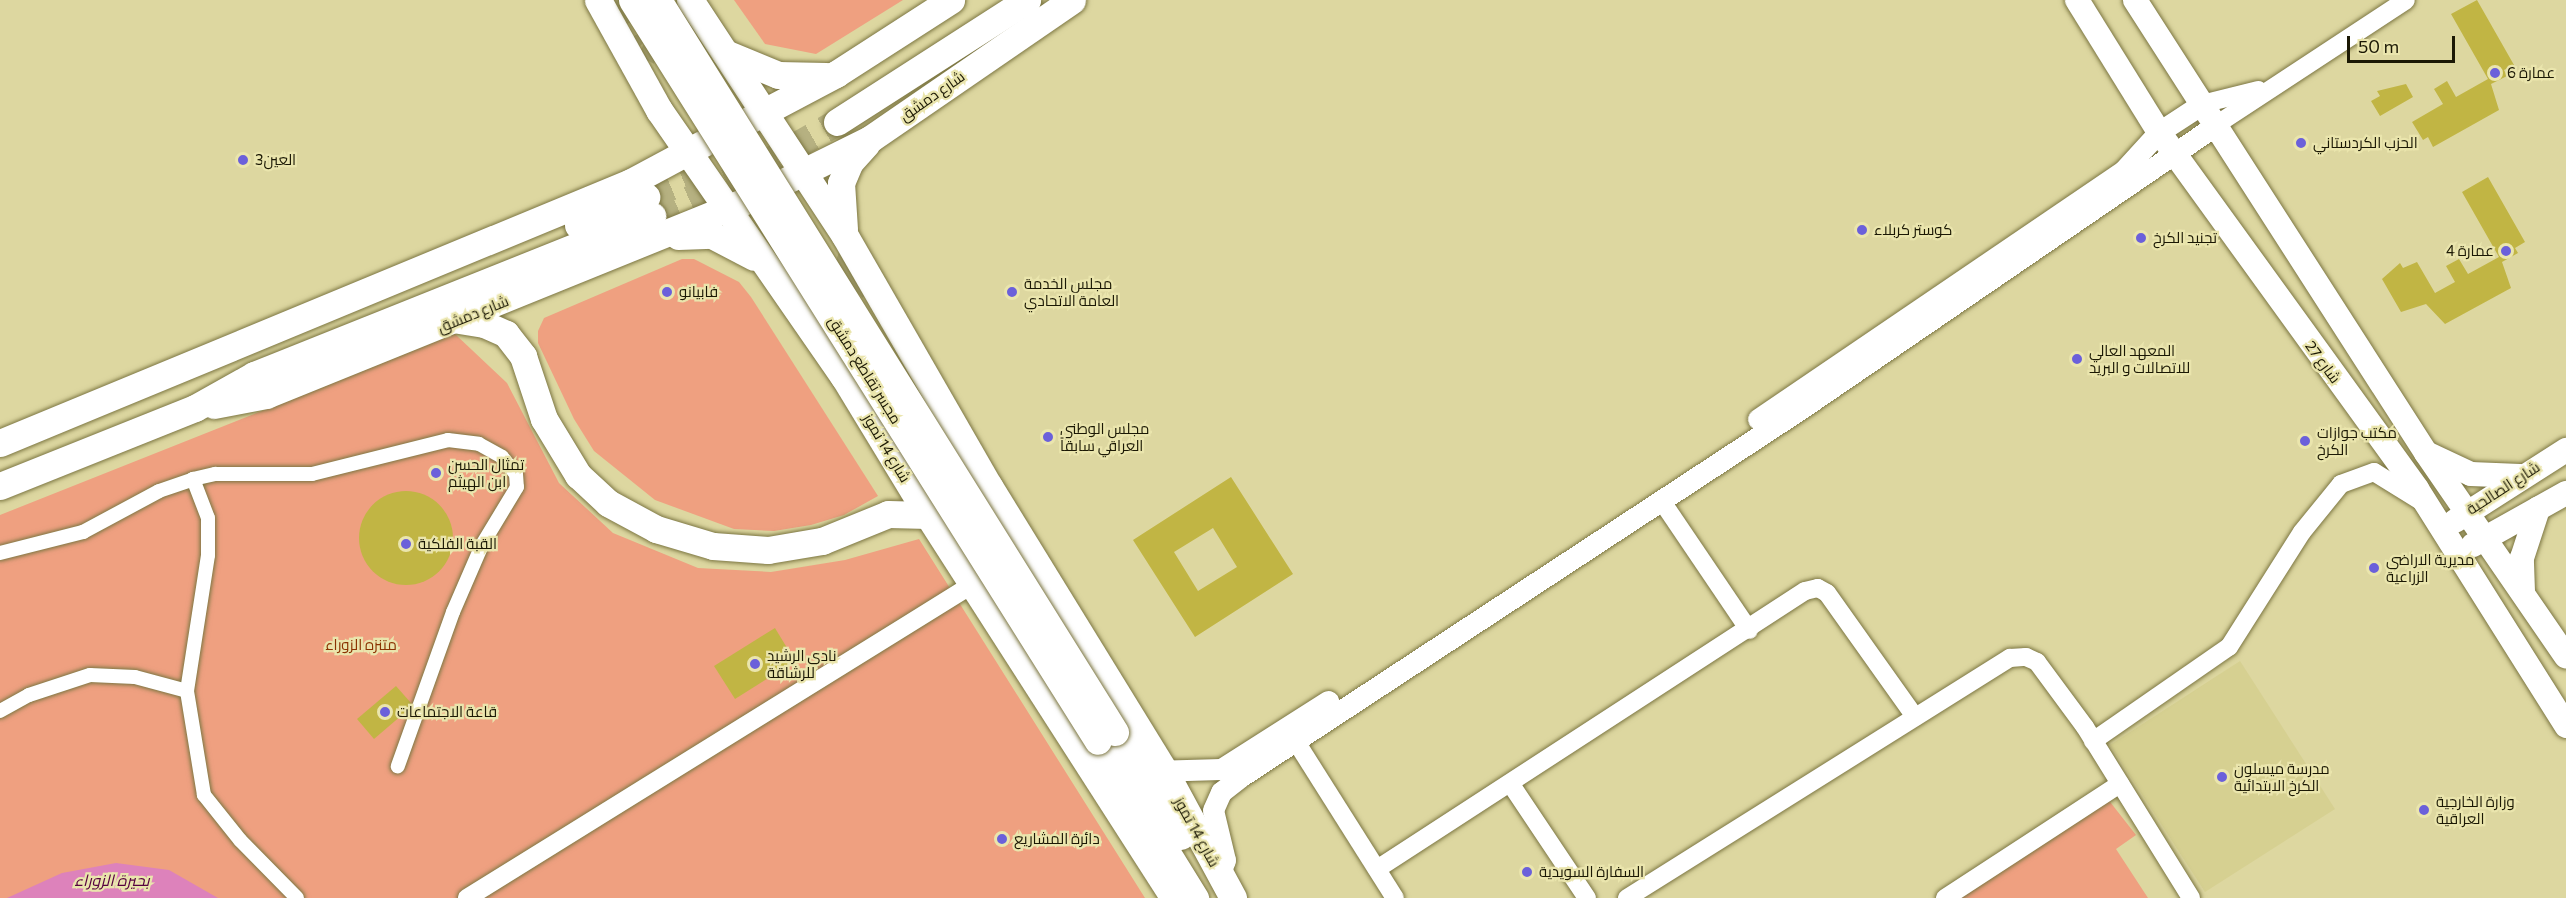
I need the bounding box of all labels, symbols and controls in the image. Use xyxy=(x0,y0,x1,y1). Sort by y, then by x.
scale bar xyxy=(2350,24,2458,62)
text: 50 m xyxy=(2358,35,2399,57)
place label: عمارة 6 xyxy=(2507,64,2555,82)
marker: عمارة 6 xyxy=(2488,66,2502,80)
street label: شارع دمشق xyxy=(896,67,968,125)
place label: الحزب الكردستاني xyxy=(2313,134,2418,152)
marker: الحزب الكردستاني xyxy=(2294,136,2308,150)
place label: العين3 xyxy=(255,151,296,169)
marker: العين3 xyxy=(236,153,250,167)
place label: كوستر كربلاء xyxy=(1874,221,1952,239)
marker: كوستر كربلاء xyxy=(1855,223,1869,237)
place label: تجنيد الكرخ xyxy=(2153,229,2217,247)
marker: تجنيد الكرخ xyxy=(2134,231,2148,245)
place label: عمارة 4 xyxy=(2446,242,2494,260)
marker: عمارة 4 xyxy=(2499,244,2513,258)
place label: مجلس الخدمة العامة الاتحادي xyxy=(1024,274,1119,309)
place label: فابيانو xyxy=(679,283,718,301)
marker: فابيانو xyxy=(660,285,674,299)
marker: مجلس الخدمة العامة الاتحادي xyxy=(1005,285,1019,299)
street label: شارع دمشق xyxy=(435,292,511,336)
street label: مجسر تقاطع دمشق xyxy=(825,313,905,427)
street label: شارع 27 xyxy=(2302,337,2344,387)
place label: المعهد العالي للاتصالات و البريد xyxy=(2089,341,2190,376)
marker: المعهد العالي للاتصالات و البريد xyxy=(2070,352,2084,366)
street label: شارع 14 تموز xyxy=(859,410,915,486)
place label: مجلس الوطني العراقي سابقاً xyxy=(1060,419,1149,454)
place label: مكتب جوازات الكرخ xyxy=(2317,423,2397,458)
marker: مجلس الوطني العراقي سابقاً xyxy=(1041,430,1055,444)
marker: مكتب جوازات الكرخ xyxy=(2298,434,2312,448)
place label: تمثال الحسن ابن الهيثم xyxy=(448,455,524,490)
street label: شارع الصالحية xyxy=(2463,458,2543,518)
marker: تمثال الحسن ابن الهيثم xyxy=(429,466,443,480)
place label: القبة الفلكية xyxy=(418,535,497,553)
marker: القبة الفلكية xyxy=(399,537,413,551)
place label: مديرية الاراضي الزراعية xyxy=(2386,550,2474,585)
marker: مديرية الاراضي الزراعية xyxy=(2367,561,2381,575)
park label: متنزه الزوراء xyxy=(325,636,397,654)
place label: نادي الرشيد للرشاقة xyxy=(767,646,836,681)
marker: نادي الرشيد للرشاقة xyxy=(748,657,762,671)
place label: قاعة الاجتماعات xyxy=(397,703,497,721)
marker: قاعة الاجتماعات xyxy=(378,705,392,719)
place label: مدرسة ميسلون الكرخ الابتدائية xyxy=(2234,759,2330,794)
marker: مدرسة ميسلون الكرخ الابتدائية xyxy=(2215,770,2229,784)
place label: وزارة الخارجية العراقية xyxy=(2436,792,2515,827)
street label: شارع 14 تموز xyxy=(1170,794,1224,870)
marker: وزارة الخارجية العراقية xyxy=(2417,803,2431,817)
place label: دائرة المشاريع xyxy=(1014,830,1100,848)
marker: دائرة المشاريع xyxy=(995,832,1009,846)
place label: السفارة السويدية xyxy=(1539,863,1644,881)
marker: السفارة السويدية xyxy=(1520,865,1534,879)
water label: بحيرة الزوراء xyxy=(74,870,150,890)

